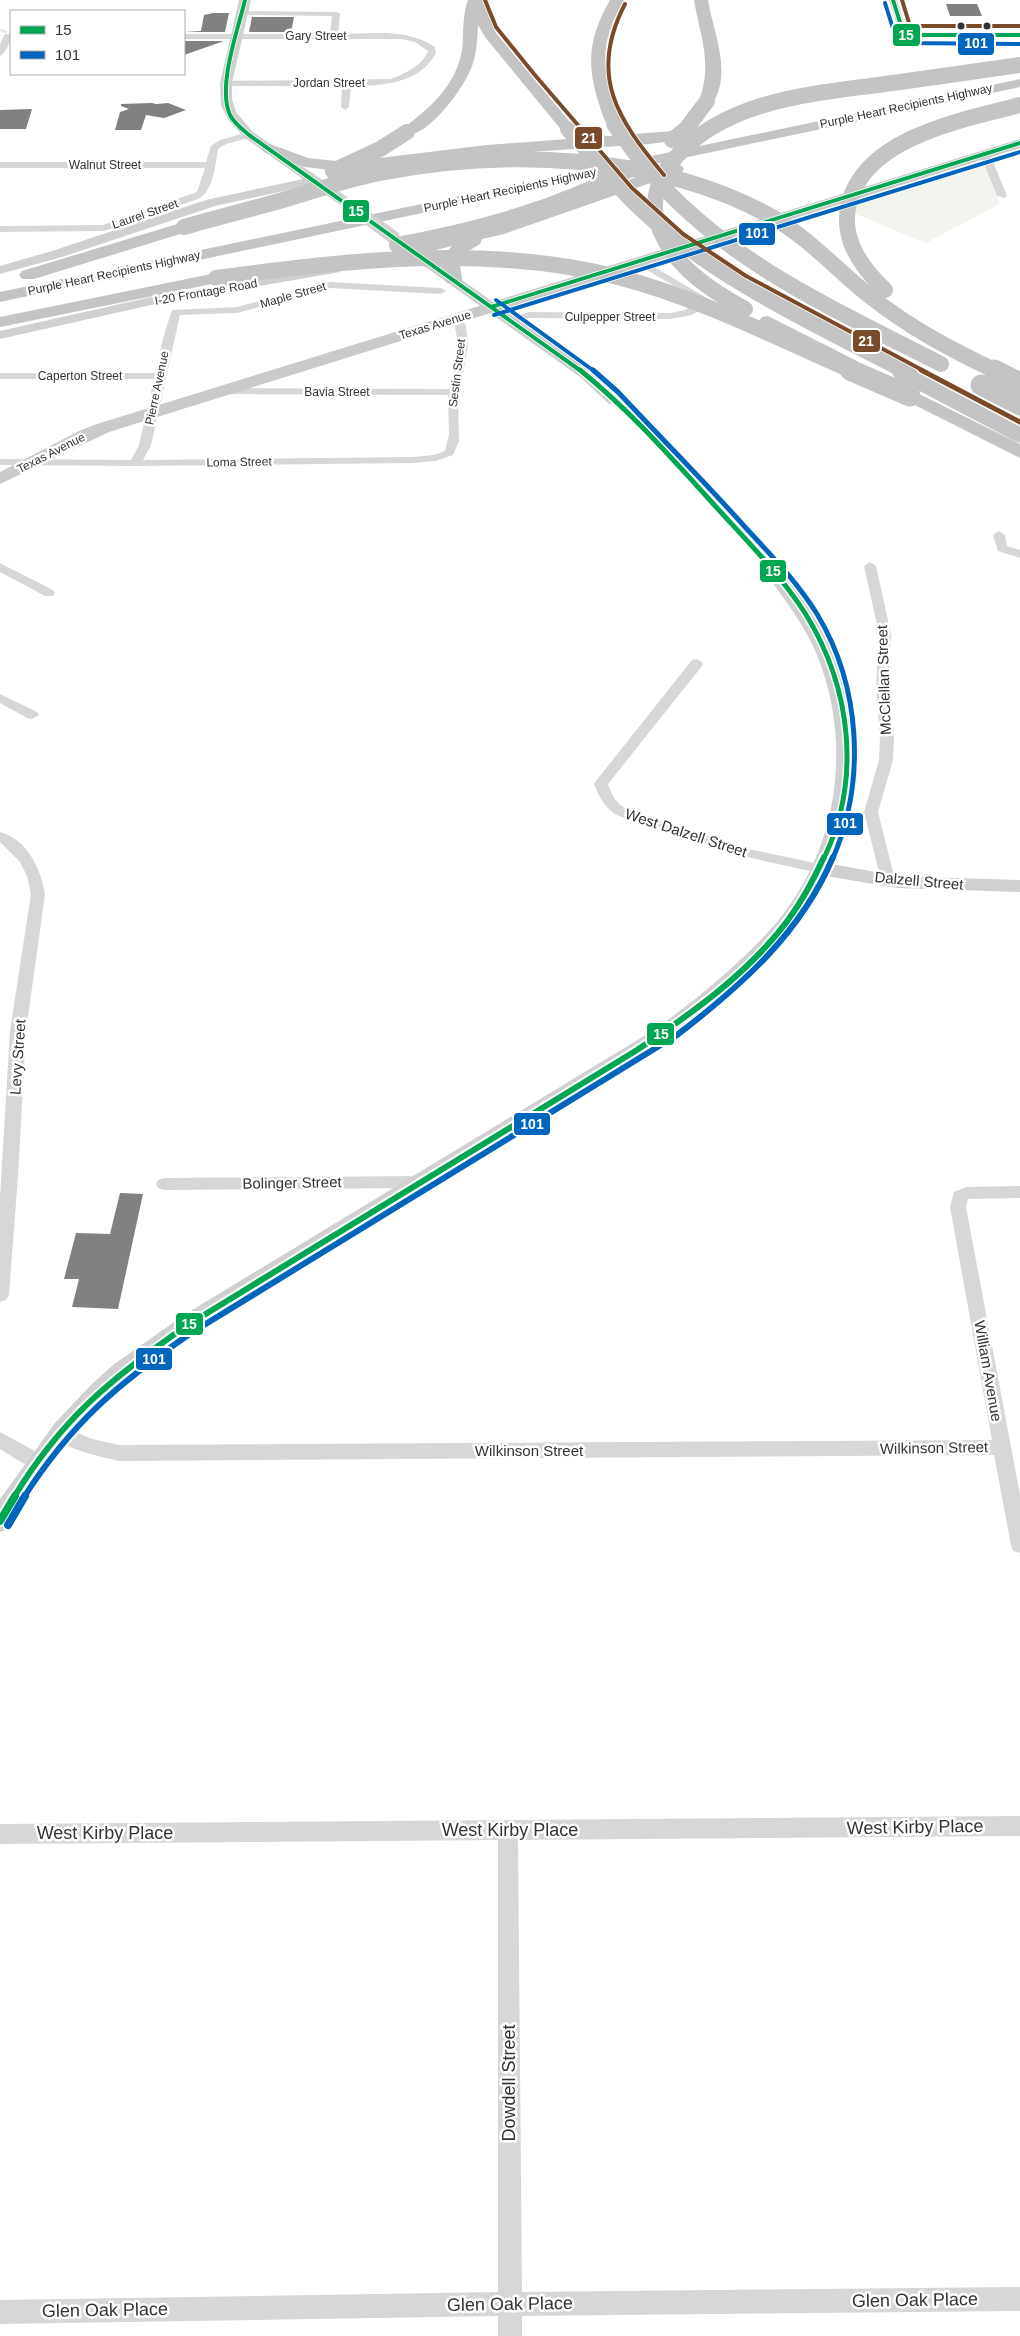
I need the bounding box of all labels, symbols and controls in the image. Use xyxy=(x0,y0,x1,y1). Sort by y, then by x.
legend xyxy=(10,10,185,75)
text: 15 xyxy=(55,21,72,38)
unlabelled marker xyxy=(956,21,966,31)
unlabelled marker xyxy=(982,21,992,31)
line badge: 15 xyxy=(892,23,921,47)
text: 15 xyxy=(898,27,914,43)
street label: Gary Street xyxy=(285,29,347,43)
line badge: 101 xyxy=(957,32,995,56)
text: 101 xyxy=(964,35,988,51)
text: 101 xyxy=(55,46,80,63)
street label: Jordan Street xyxy=(293,76,366,90)
street label: Purple Heart Recipients Highway xyxy=(818,81,994,131)
line badge: 21 xyxy=(574,126,603,150)
text: 21 xyxy=(581,130,597,146)
street label: Walnut Street xyxy=(69,158,142,172)
street label: Purple Heart Recipients Highway xyxy=(422,165,598,215)
street label: Laurel Street xyxy=(110,196,180,232)
line badge: 15 xyxy=(342,199,370,223)
text: 15 xyxy=(348,203,364,219)
line badge: 101 xyxy=(738,222,776,246)
text: 101 xyxy=(745,225,769,241)
street label: Purple Heart Recipients Highway xyxy=(26,248,202,298)
street label: I-20 Frontage Road xyxy=(154,276,258,308)
street label: Maple Street xyxy=(258,279,328,311)
street label: Texas Avenue xyxy=(397,307,473,343)
street label: Culpepper Street xyxy=(565,310,656,324)
line badge: 21 xyxy=(852,329,881,353)
text: 21 xyxy=(858,333,874,349)
street label: Sestin Street xyxy=(446,337,468,408)
street label: Pierre Avenue xyxy=(142,349,172,426)
street label: Caperton Street xyxy=(38,369,123,383)
street label: Bavia Street xyxy=(304,385,370,399)
street label: Texas Avenue xyxy=(15,430,88,476)
street label: Loma Street xyxy=(206,454,272,470)
line badge: 15 xyxy=(759,559,787,583)
text: 15 xyxy=(765,563,781,579)
street label: McClellan Street xyxy=(873,624,894,735)
street label: West Dalzell Street xyxy=(623,805,750,861)
line badge: 101 xyxy=(826,812,864,836)
text: 101 xyxy=(833,815,857,831)
street label: Dalzell Street xyxy=(874,868,965,893)
street label: Levy Street xyxy=(6,1018,29,1095)
line badge: 15 xyxy=(646,1022,675,1046)
text: 15 xyxy=(653,1026,669,1042)
line badge: 101 xyxy=(513,1112,551,1136)
text: 101 xyxy=(520,1116,544,1132)
street label: Bolinger Street xyxy=(242,1173,343,1192)
line badge: 15 xyxy=(175,1312,204,1336)
text: 15 xyxy=(181,1316,197,1332)
street label: William Avenue xyxy=(971,1319,1006,1423)
line badge: 101 xyxy=(135,1347,173,1371)
text: 101 xyxy=(142,1351,166,1367)
street label: Wilkinson Street xyxy=(880,1438,989,1457)
street label: Wilkinson Street xyxy=(475,1442,584,1459)
street label: West Kirby Place xyxy=(846,1816,984,1838)
street label: West Kirby Place xyxy=(442,1820,578,1840)
street label: West Kirby Place xyxy=(37,1823,173,1843)
street label: Dowdell Street xyxy=(499,2024,519,2142)
street label: Glen Oak Place xyxy=(852,2289,978,2311)
street label: Glen Oak Place xyxy=(447,2293,573,2315)
street label: Glen Oak Place xyxy=(42,2299,168,2321)

